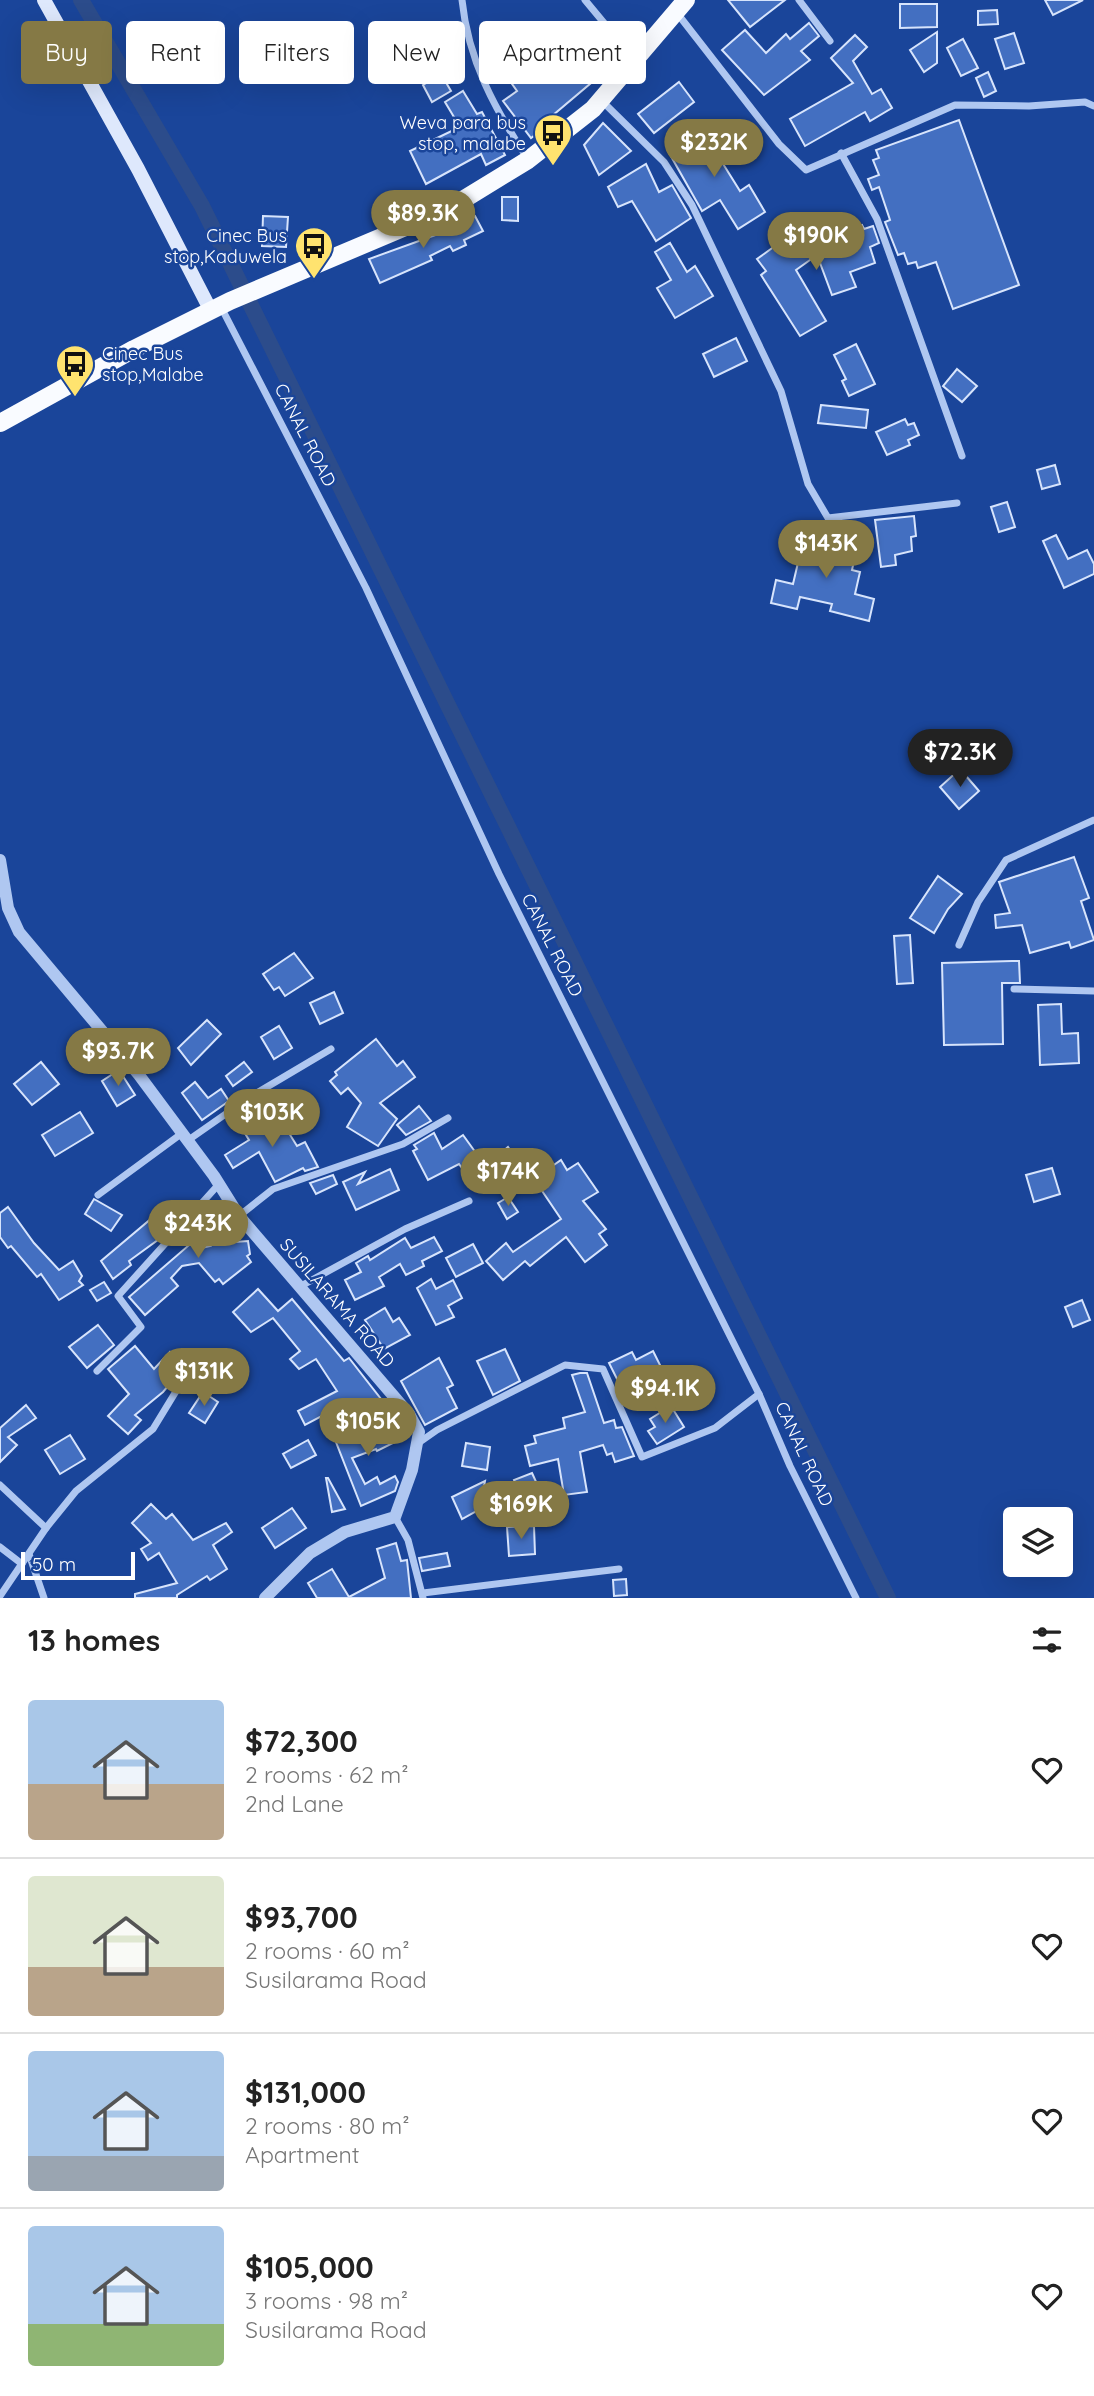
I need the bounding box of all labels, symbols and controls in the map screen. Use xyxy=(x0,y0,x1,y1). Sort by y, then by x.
chip: Buy xyxy=(21,21,112,84)
chip: Rent xyxy=(126,21,225,84)
chip: Filters xyxy=(239,21,354,84)
chip: New xyxy=(368,21,465,84)
chip: Apartment xyxy=(479,21,646,84)
place label: Weva para bus stop, malabe xyxy=(400,111,526,155)
bus stop icon: Weva para bus stop, malabe xyxy=(532,112,574,167)
pin: $232K xyxy=(665,120,763,179)
text: $232K xyxy=(680,127,748,156)
pin: $89.3K xyxy=(366,190,480,250)
text: $89.3K xyxy=(387,198,459,227)
pin: $190K xyxy=(767,212,865,272)
text: $190K xyxy=(784,220,848,249)
place label: Cinec Bus stop,Kaduwela xyxy=(164,224,287,268)
bus stop icon: Cinec Bus stop,Kaduwela xyxy=(293,225,335,280)
place label: Cinec Bus stop,Malabe xyxy=(102,342,204,386)
bus stop icon: Cinec Bus stop,Malabe xyxy=(54,343,96,398)
street label: CANAL ROAD xyxy=(270,379,341,490)
pin: $143K xyxy=(777,520,875,580)
text: $143K xyxy=(794,528,858,557)
pin: $72.3K xyxy=(903,730,1017,789)
text: $72.3K xyxy=(924,737,996,766)
street label: CANAL ROAD xyxy=(517,889,588,1000)
pin: $93.7K xyxy=(61,1028,175,1088)
text: $93.7K xyxy=(82,1036,154,1065)
pin: $103K xyxy=(223,1090,321,1149)
text: $103K xyxy=(240,1097,304,1126)
pin: $174K xyxy=(459,1148,557,1208)
text: $174K xyxy=(477,1156,539,1185)
pin: $243K xyxy=(149,1200,247,1260)
text: $243K xyxy=(164,1208,232,1237)
street label: SUSILARAMA ROAD xyxy=(275,1233,400,1372)
pin: $131K xyxy=(155,1348,253,1408)
text: $131K xyxy=(174,1356,234,1385)
pin: $94.1K xyxy=(608,1366,722,1425)
text: $94.1K xyxy=(631,1373,699,1402)
pin: $105K xyxy=(319,1398,417,1458)
street label: CANAL ROAD xyxy=(770,1398,839,1510)
text: $105K xyxy=(335,1406,401,1435)
pin: $169K xyxy=(472,1482,570,1541)
text: $169K xyxy=(489,1489,553,1518)
map controls xyxy=(1003,1507,1073,1577)
button: layers xyxy=(1003,1507,1073,1577)
scale bar xyxy=(21,1549,135,1581)
text: 50 m xyxy=(32,1552,76,1576)
text: 13 homes xyxy=(28,1621,160,1659)
icon: filters xyxy=(1028,1621,1066,1659)
text: $72,300 xyxy=(245,1722,358,1760)
icon: home xyxy=(84,1728,168,1812)
icon: heart xyxy=(1028,1751,1066,1789)
text: 2 rooms · 62 m² xyxy=(245,1760,409,1789)
text: 2nd Lane xyxy=(245,1789,344,1818)
text: $93,700 xyxy=(245,1898,358,1936)
icon: home xyxy=(84,1904,168,1988)
icon: heart xyxy=(1028,1927,1066,1965)
text: 2 rooms · 60 m² xyxy=(245,1936,410,1965)
text: Susilarama Road xyxy=(245,1965,427,1994)
text: $131,000 xyxy=(245,2073,366,2111)
icon: home xyxy=(84,2079,168,2163)
icon: heart xyxy=(1028,2102,1066,2140)
text: 2 rooms · 80 m² xyxy=(245,2111,410,2140)
text: Apartment xyxy=(245,2140,359,2169)
text: $105,000 xyxy=(245,2248,374,2286)
icon: home xyxy=(84,2254,168,2338)
icon: heart xyxy=(1028,2277,1066,2315)
text: 3 rooms · 98 m² xyxy=(245,2286,408,2315)
text: Susilarama Road xyxy=(245,2315,427,2344)

